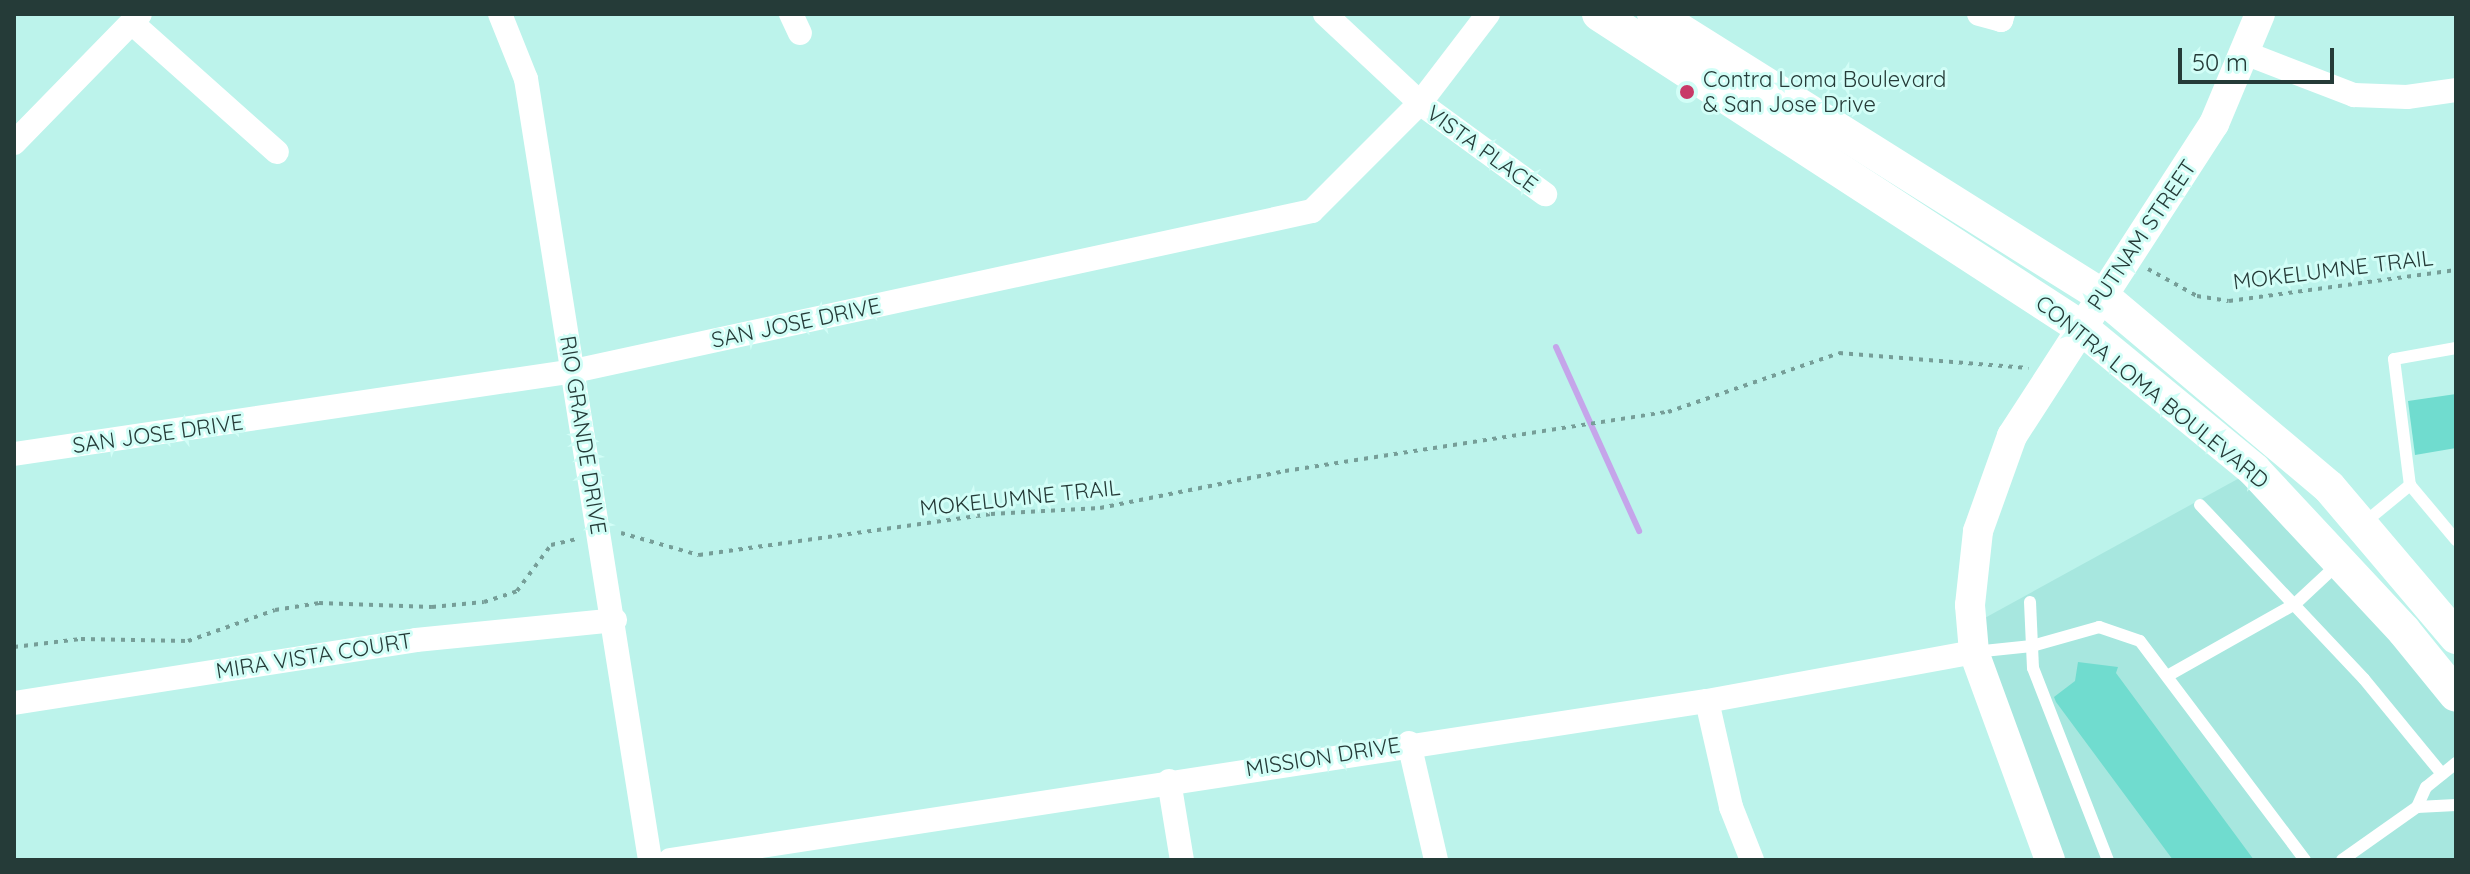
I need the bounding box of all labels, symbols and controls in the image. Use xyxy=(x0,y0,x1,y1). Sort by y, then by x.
scale bar xyxy=(2182,32,2338,82)
text: 50 m xyxy=(2192,47,2248,77)
place label: Contra Loma Boulevard & San Jose Drive xyxy=(1703,66,1946,118)
marker: Contra Loma Boulevard & San Jose Drive xyxy=(1678,83,1696,101)
street label: VISTA PLACE xyxy=(1421,100,1543,198)
street label: PUTNAM STREET xyxy=(2082,155,2202,315)
street label: MOKELUMNE TRAIL xyxy=(2231,245,2435,295)
street label: CONTRA LOMA BOULEVARD xyxy=(2030,290,2274,494)
street label: SAN JOSE DRIVE xyxy=(709,292,883,354)
street label: RIO GRANDE DRIVE xyxy=(554,334,612,536)
street label: SAN JOSE DRIVE xyxy=(71,409,245,459)
street label: MOKELUMNE TRAIL xyxy=(918,474,1122,522)
street label: MIRA VISTA COURT xyxy=(214,627,414,685)
street label: MISSION DRIVE xyxy=(1244,732,1402,782)

